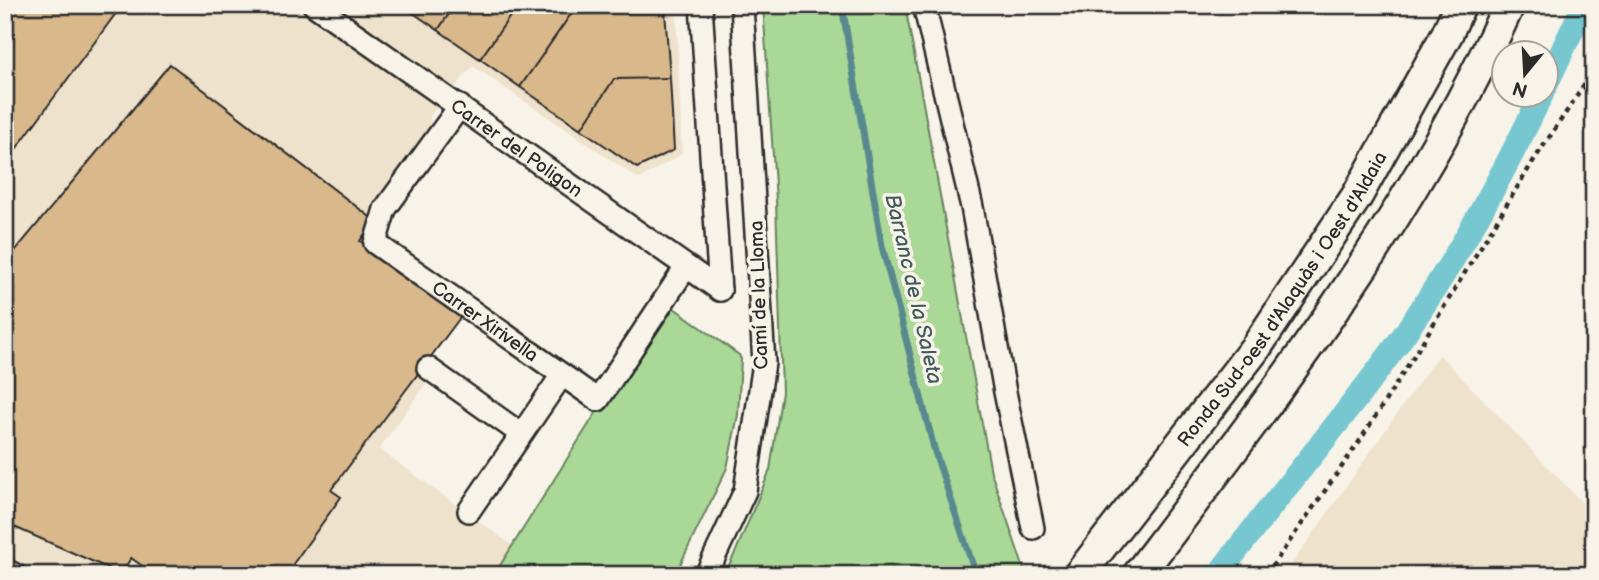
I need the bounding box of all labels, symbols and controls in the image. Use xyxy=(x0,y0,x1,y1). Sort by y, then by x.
north arrow xyxy=(1490,38,1560,108)
text: N xyxy=(1510,76,1531,102)
street label: Carrer del Poligon xyxy=(446,95,586,203)
street label: Ronda Sud-oest d'Alaquàs i Oest d'Aldaia xyxy=(1173,148,1392,452)
water label: Barranc de la Saleta xyxy=(880,192,948,386)
street label: Camí de la Lloma xyxy=(745,220,774,370)
street label: Carrer Xirivella xyxy=(427,277,542,367)

